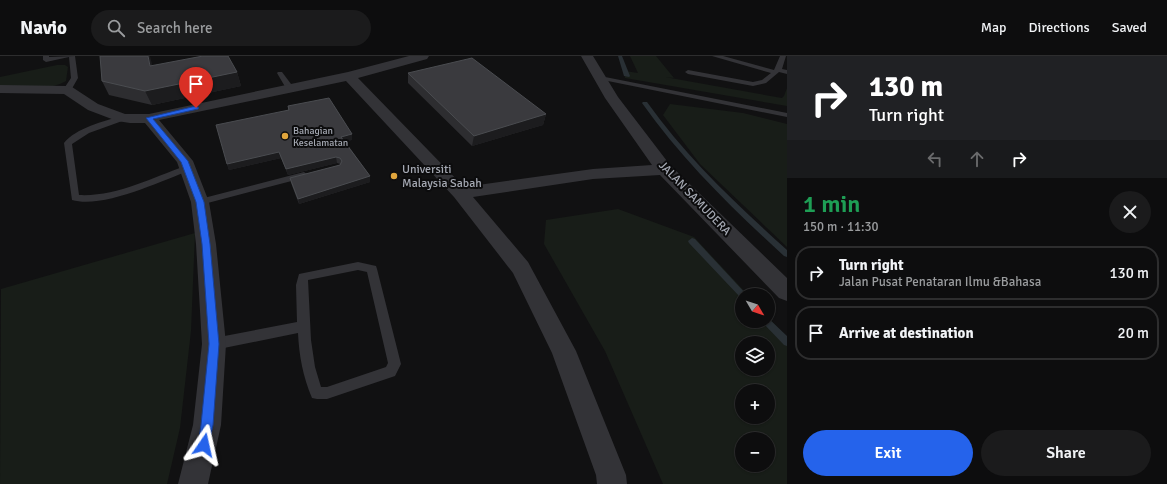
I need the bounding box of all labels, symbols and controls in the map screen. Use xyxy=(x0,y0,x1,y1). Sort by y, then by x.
search box xyxy=(91,10,371,46)
text: Navio xyxy=(20,16,67,40)
icon: search xyxy=(105,17,127,39)
text: Search here xyxy=(137,19,213,37)
text: Map xyxy=(981,19,1007,36)
text: Directions xyxy=(1029,19,1090,36)
text: Saved xyxy=(1112,19,1147,36)
pin xyxy=(179,67,213,108)
text: 130 m xyxy=(869,70,943,104)
icon: right xyxy=(803,72,855,124)
icon: arrive xyxy=(185,73,207,95)
text: Turn right xyxy=(869,104,944,126)
place label: Bahagian Keselamatan xyxy=(293,125,348,149)
marker: Bahagian Keselamatan xyxy=(280,131,290,141)
icon: left xyxy=(924,148,946,170)
icon: ahead xyxy=(966,148,988,170)
icon: right xyxy=(1008,148,1030,170)
street label: JALAN SAMUDERA xyxy=(655,158,734,239)
place label: Universiti Malaysia Sabah xyxy=(402,162,482,191)
marker: Universiti Malaysia Sabah xyxy=(389,171,399,181)
text: 1 min xyxy=(803,189,860,219)
button: close xyxy=(1109,191,1151,233)
text: 150 m · 11:30 xyxy=(803,219,879,235)
text: Turn right xyxy=(839,256,904,274)
icon: right xyxy=(805,262,827,284)
text: 130 m xyxy=(1109,264,1149,282)
text: Jalan Pusat Penataran Ilmu &Bahasa xyxy=(839,274,1041,290)
north arrow xyxy=(735,288,775,328)
map controls xyxy=(735,288,775,472)
icon: arrive xyxy=(805,322,827,344)
text: Arrive at destination xyxy=(839,324,974,342)
text: 20 m xyxy=(1118,324,1149,342)
button: layers xyxy=(735,336,775,376)
button: + xyxy=(735,384,775,424)
position arrow xyxy=(183,424,225,466)
button: Exit xyxy=(803,430,973,476)
button: Share xyxy=(981,430,1151,476)
button: − xyxy=(735,432,775,472)

